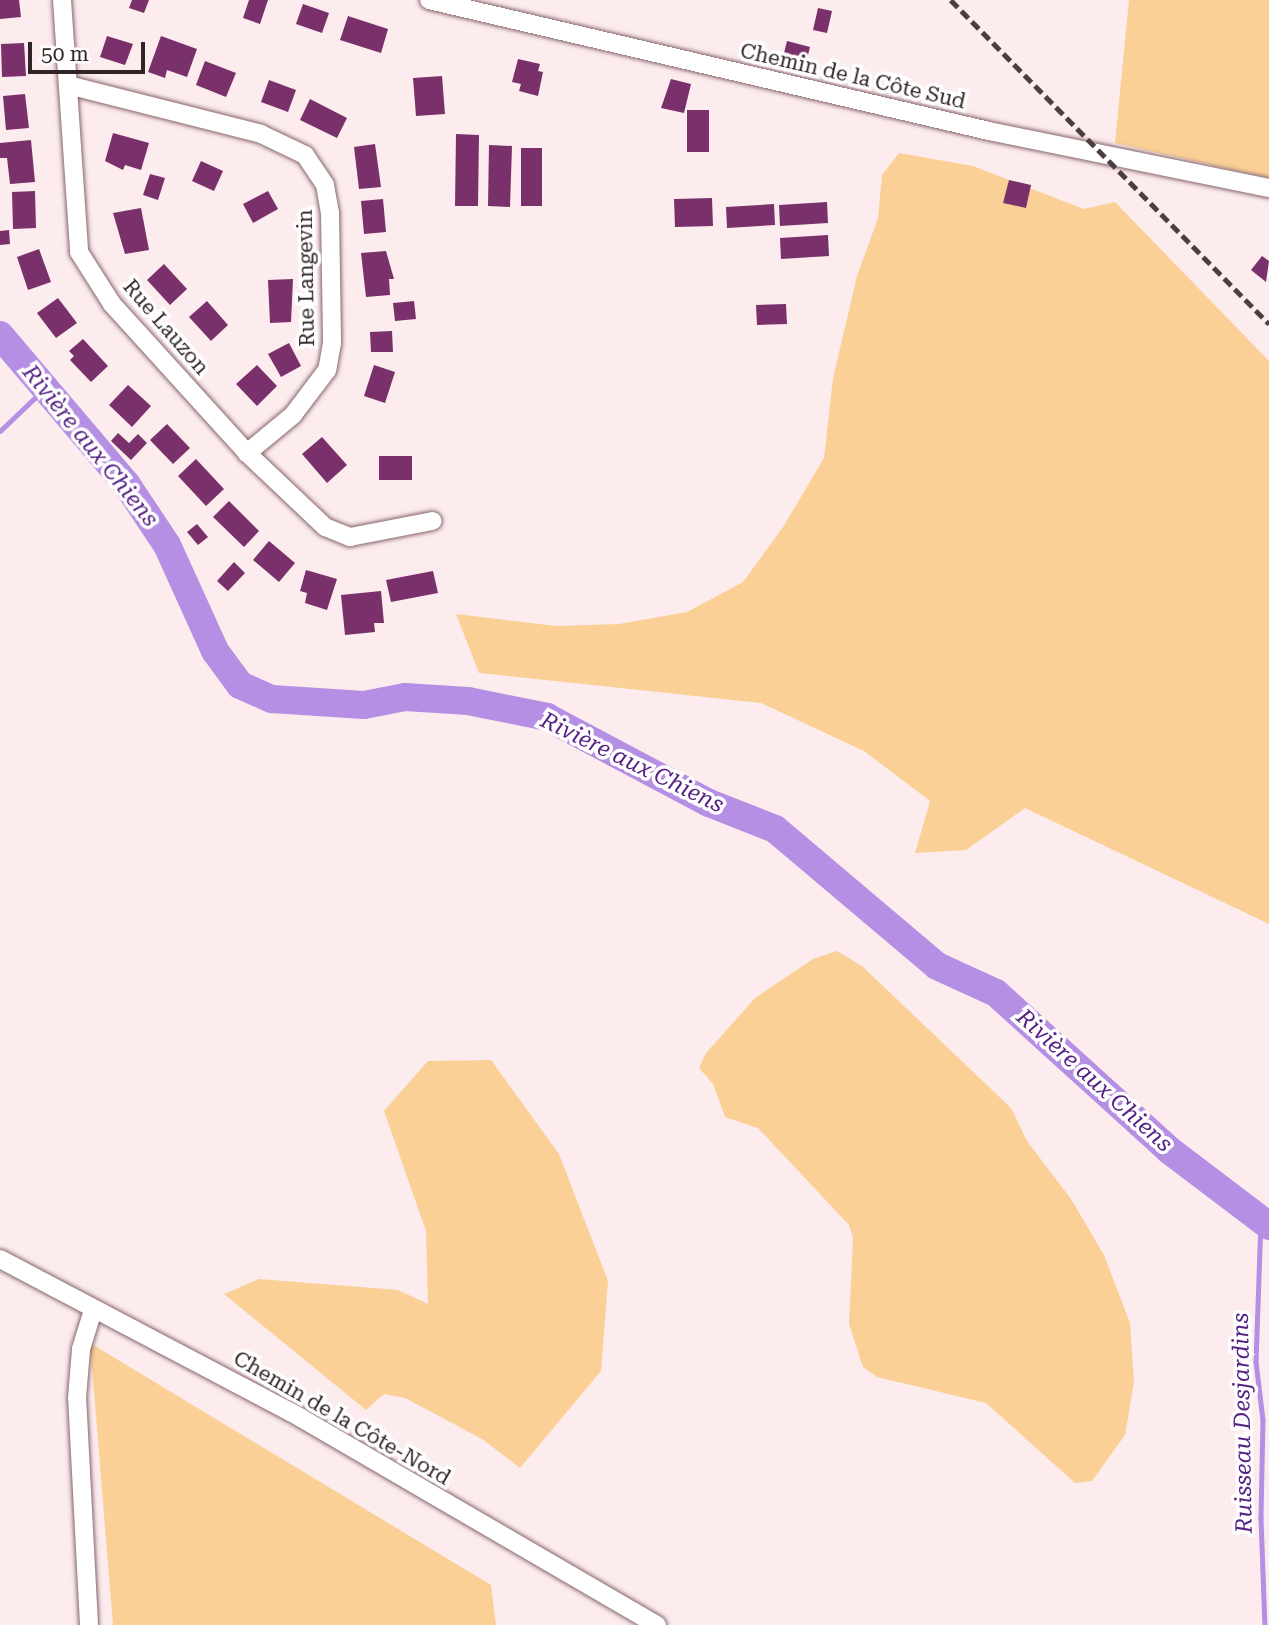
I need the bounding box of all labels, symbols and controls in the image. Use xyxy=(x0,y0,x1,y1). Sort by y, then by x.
scale bar xyxy=(32,28,149,72)
street label: Chemin de la Côte Sud xyxy=(738,38,968,114)
text: 50 m xyxy=(41,42,89,66)
street label: Rue Langevin xyxy=(292,209,320,347)
street label: Rue Lauzon xyxy=(118,274,214,380)
water label: Rivière aux Chiens xyxy=(16,360,164,532)
water label: Rivière aux Chiens xyxy=(536,707,728,819)
water label: Rivière aux Chiens xyxy=(1010,1004,1178,1158)
water label: Ruisseau Desjardins xyxy=(1227,1312,1259,1534)
street label: Chemin de la Côte-Nord xyxy=(229,1346,455,1490)

